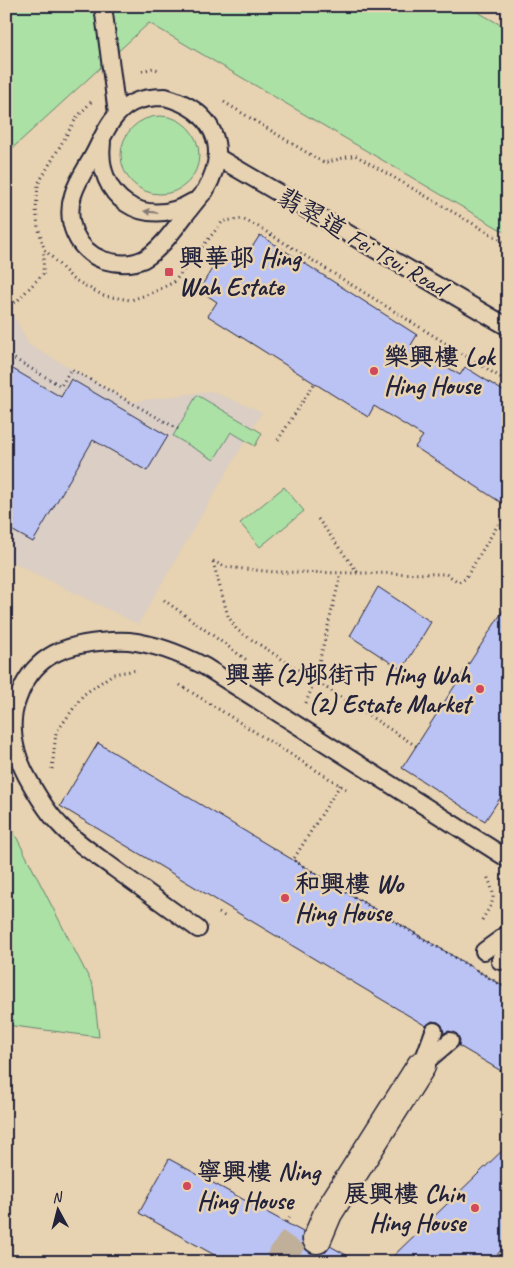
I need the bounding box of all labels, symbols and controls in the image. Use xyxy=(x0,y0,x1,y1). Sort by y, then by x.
street label: 翡翠道 Fei Tsui Road xyxy=(272,181,456,306)
one-way arrow xyxy=(143,208,159,216)
place label: 興華邨 Hing Wah Estate xyxy=(179,242,303,303)
marker: 興華邨 Hing Wah Estate xyxy=(163,266,175,278)
place label: 樂興樓 Lok Hing House xyxy=(384,341,497,402)
marker: 樂興樓 Lok Hing House xyxy=(368,365,380,377)
place label: 興華(2)邨街市 Hing Wah (2) Estate Market xyxy=(225,659,474,720)
marker: 興華(2)邨街市 Hing Wah (2) Estate Market xyxy=(474,683,486,695)
place label: 和興樓 Wo Hing House xyxy=(295,868,405,929)
marker: 和興樓 Wo Hing House xyxy=(279,892,291,904)
place label: 寧興樓 Ning Hing House xyxy=(197,1156,322,1217)
place label: 展興樓 Chin Hing House xyxy=(344,1178,468,1239)
marker: 寧興樓 Ning Hing House xyxy=(181,1180,193,1192)
north arrow xyxy=(32,1186,82,1236)
text: N xyxy=(51,1188,64,1207)
marker: 展興樓 Chin Hing House xyxy=(469,1202,481,1214)

